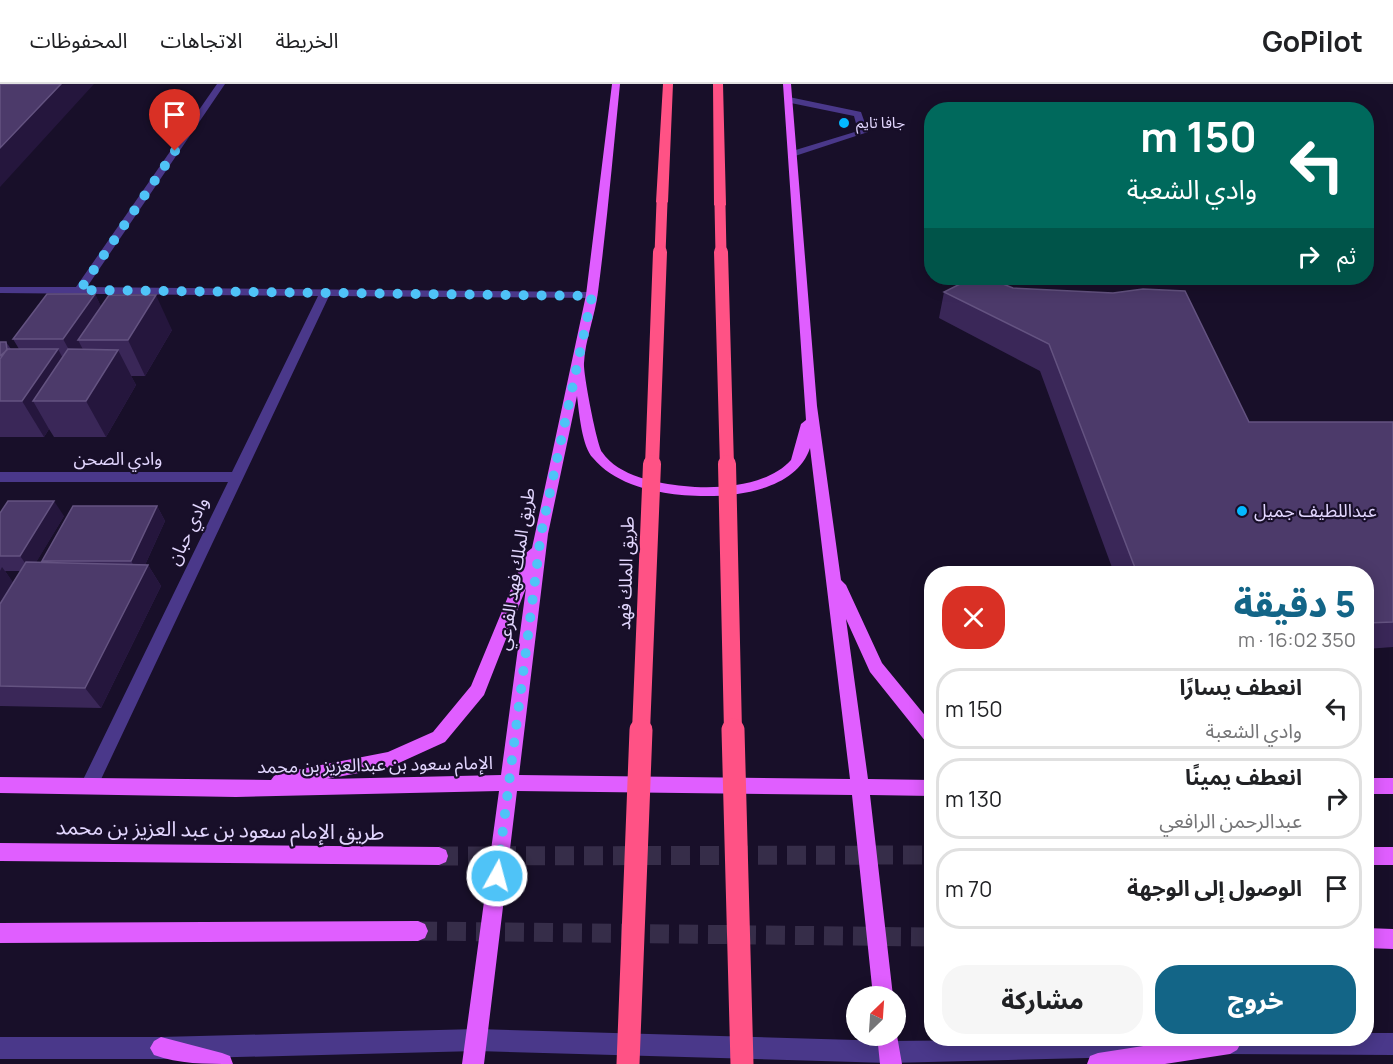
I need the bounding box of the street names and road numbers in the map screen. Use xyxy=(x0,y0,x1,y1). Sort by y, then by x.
street label: وادي الصحن xyxy=(74,446,162,472)
street label: طريق الملك فهد الفرعي xyxy=(490,486,542,652)
street label: وادي حبان xyxy=(161,493,215,569)
street label: طريق الملك فهد xyxy=(611,516,639,630)
street label: الإمام سعود بن عبدالعزيز بن محمد xyxy=(257,750,493,781)
street label: طريق الإمام سعود بن عبد العزيز بن محمد xyxy=(55,812,385,849)

